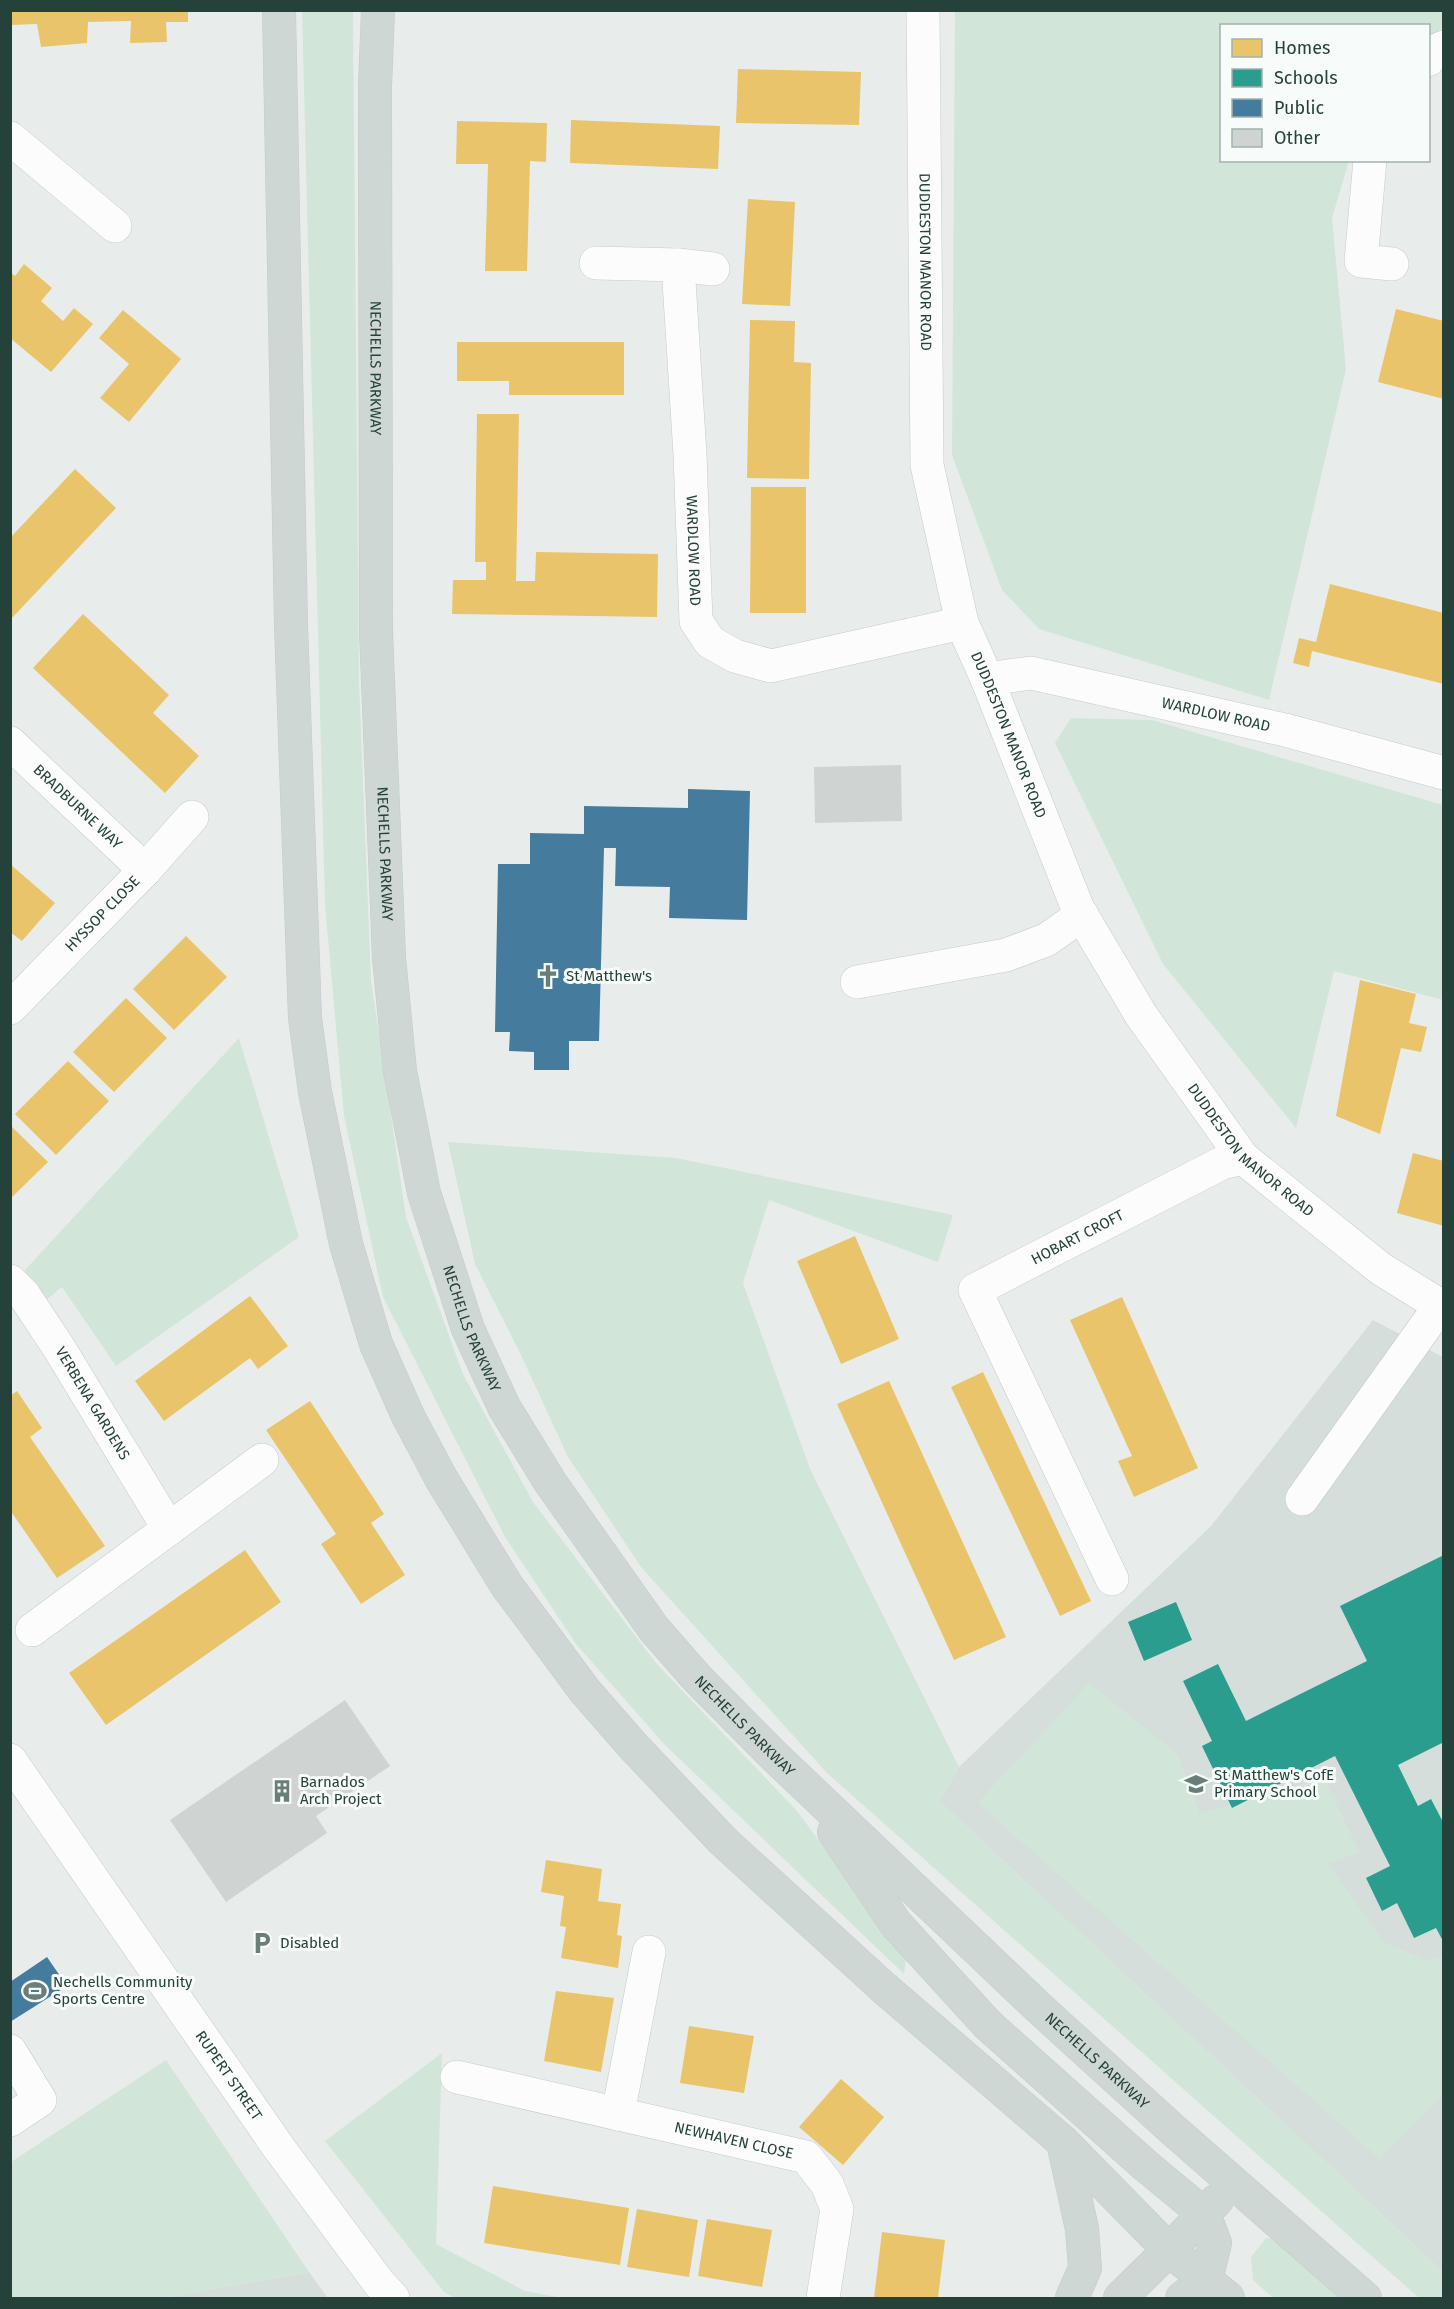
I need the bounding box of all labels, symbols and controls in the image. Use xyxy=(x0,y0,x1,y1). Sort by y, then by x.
legend xyxy=(1220,24,1430,162)
text: Homes xyxy=(1274,37,1330,59)
text: Schools xyxy=(1274,67,1338,89)
text: Public xyxy=(1274,97,1324,119)
text: Other xyxy=(1274,127,1320,149)
street label: DUDDESTON MANOR ROAD xyxy=(915,173,935,351)
street label: NECHELLS PARKWAY xyxy=(366,301,385,436)
street label: WARDLOW ROAD xyxy=(682,495,704,606)
street label: DUDDESTON MANOR ROAD xyxy=(967,649,1050,821)
street label: WARDLOW ROAD xyxy=(1160,694,1272,735)
street label: BRADBURNE WAY xyxy=(30,761,126,853)
street label: NECHELLS PARKWAY xyxy=(373,786,397,922)
street label: HYSSOP CLOSE xyxy=(61,872,143,955)
church icon: St Matthew's xyxy=(535,963,561,989)
place label: St Matthew's xyxy=(566,967,652,985)
street label: DUDDESTON MANOR ROAD xyxy=(1184,1080,1318,1220)
street label: HOBART CROFT xyxy=(1028,1206,1127,1269)
street label: NECHELLS PARKWAY xyxy=(439,1263,505,1395)
street label: VERBENA GARDENS xyxy=(51,1344,134,1463)
street label: NECHELLS PARKWAY xyxy=(691,1672,799,1780)
place label: St Matthew's CofE Primary School xyxy=(1214,1766,1334,1801)
school or university icon: St Matthew's CofE Primary School xyxy=(1183,1771,1209,1797)
place label: Barnados Arch Project xyxy=(300,1773,382,1808)
building icon: Barnados Arch Project xyxy=(269,1778,295,1804)
parking icon: Disabled xyxy=(249,1930,275,1956)
place label: Disabled xyxy=(280,1934,339,1952)
place label: Nechells Community Sports Centre xyxy=(53,1973,193,2008)
sports icon: Nechells Community Sports Centre xyxy=(22,1978,48,2004)
street label: NECHELLS PARKWAY xyxy=(1041,2009,1153,2113)
street label: RUPERT STREET xyxy=(192,2027,266,2124)
street label: NEWHAVEN CLOSE xyxy=(673,2118,795,2163)

